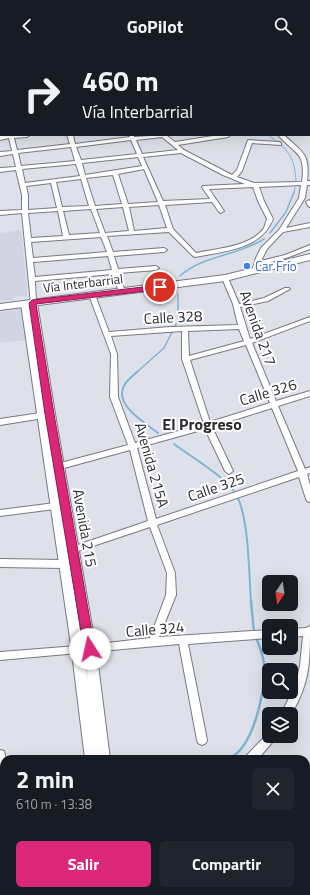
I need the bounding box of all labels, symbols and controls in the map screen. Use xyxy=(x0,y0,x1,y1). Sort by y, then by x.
text: GoPilot xyxy=(127,13,183,40)
icon: back xyxy=(16,15,38,37)
icon: search xyxy=(272,15,294,37)
text: 460 m xyxy=(82,59,159,102)
icon: right xyxy=(16,68,68,120)
text: Vía Interbarrial xyxy=(82,98,193,125)
place label: Car Frío xyxy=(255,256,297,276)
marker: Car Frío xyxy=(242,261,252,271)
street label: Vía Interbarrial xyxy=(42,268,124,298)
pin xyxy=(143,270,177,304)
icon: arrive xyxy=(149,276,171,298)
street label: Avenida 217 xyxy=(234,287,282,369)
street label: Calle 328 xyxy=(143,304,203,330)
street label: Calle 326 xyxy=(237,372,299,412)
district label: El Progreso xyxy=(162,412,242,436)
street label: Avenida 215A xyxy=(129,420,175,510)
street label: Calle 325 xyxy=(185,467,247,507)
street label: Avenida 215 xyxy=(67,487,103,569)
north arrow xyxy=(262,575,298,611)
map controls xyxy=(262,575,298,743)
street label: Calle 324 xyxy=(125,615,185,643)
button: sound xyxy=(262,619,298,655)
position arrow xyxy=(69,628,111,670)
button: search xyxy=(262,663,298,699)
button: layers xyxy=(262,707,298,743)
text: 2 min xyxy=(16,761,74,797)
button: close xyxy=(252,768,294,810)
text: 610 m · 13:38 xyxy=(16,794,92,814)
button: Salir xyxy=(16,841,151,887)
button: Compartir xyxy=(159,841,294,887)

